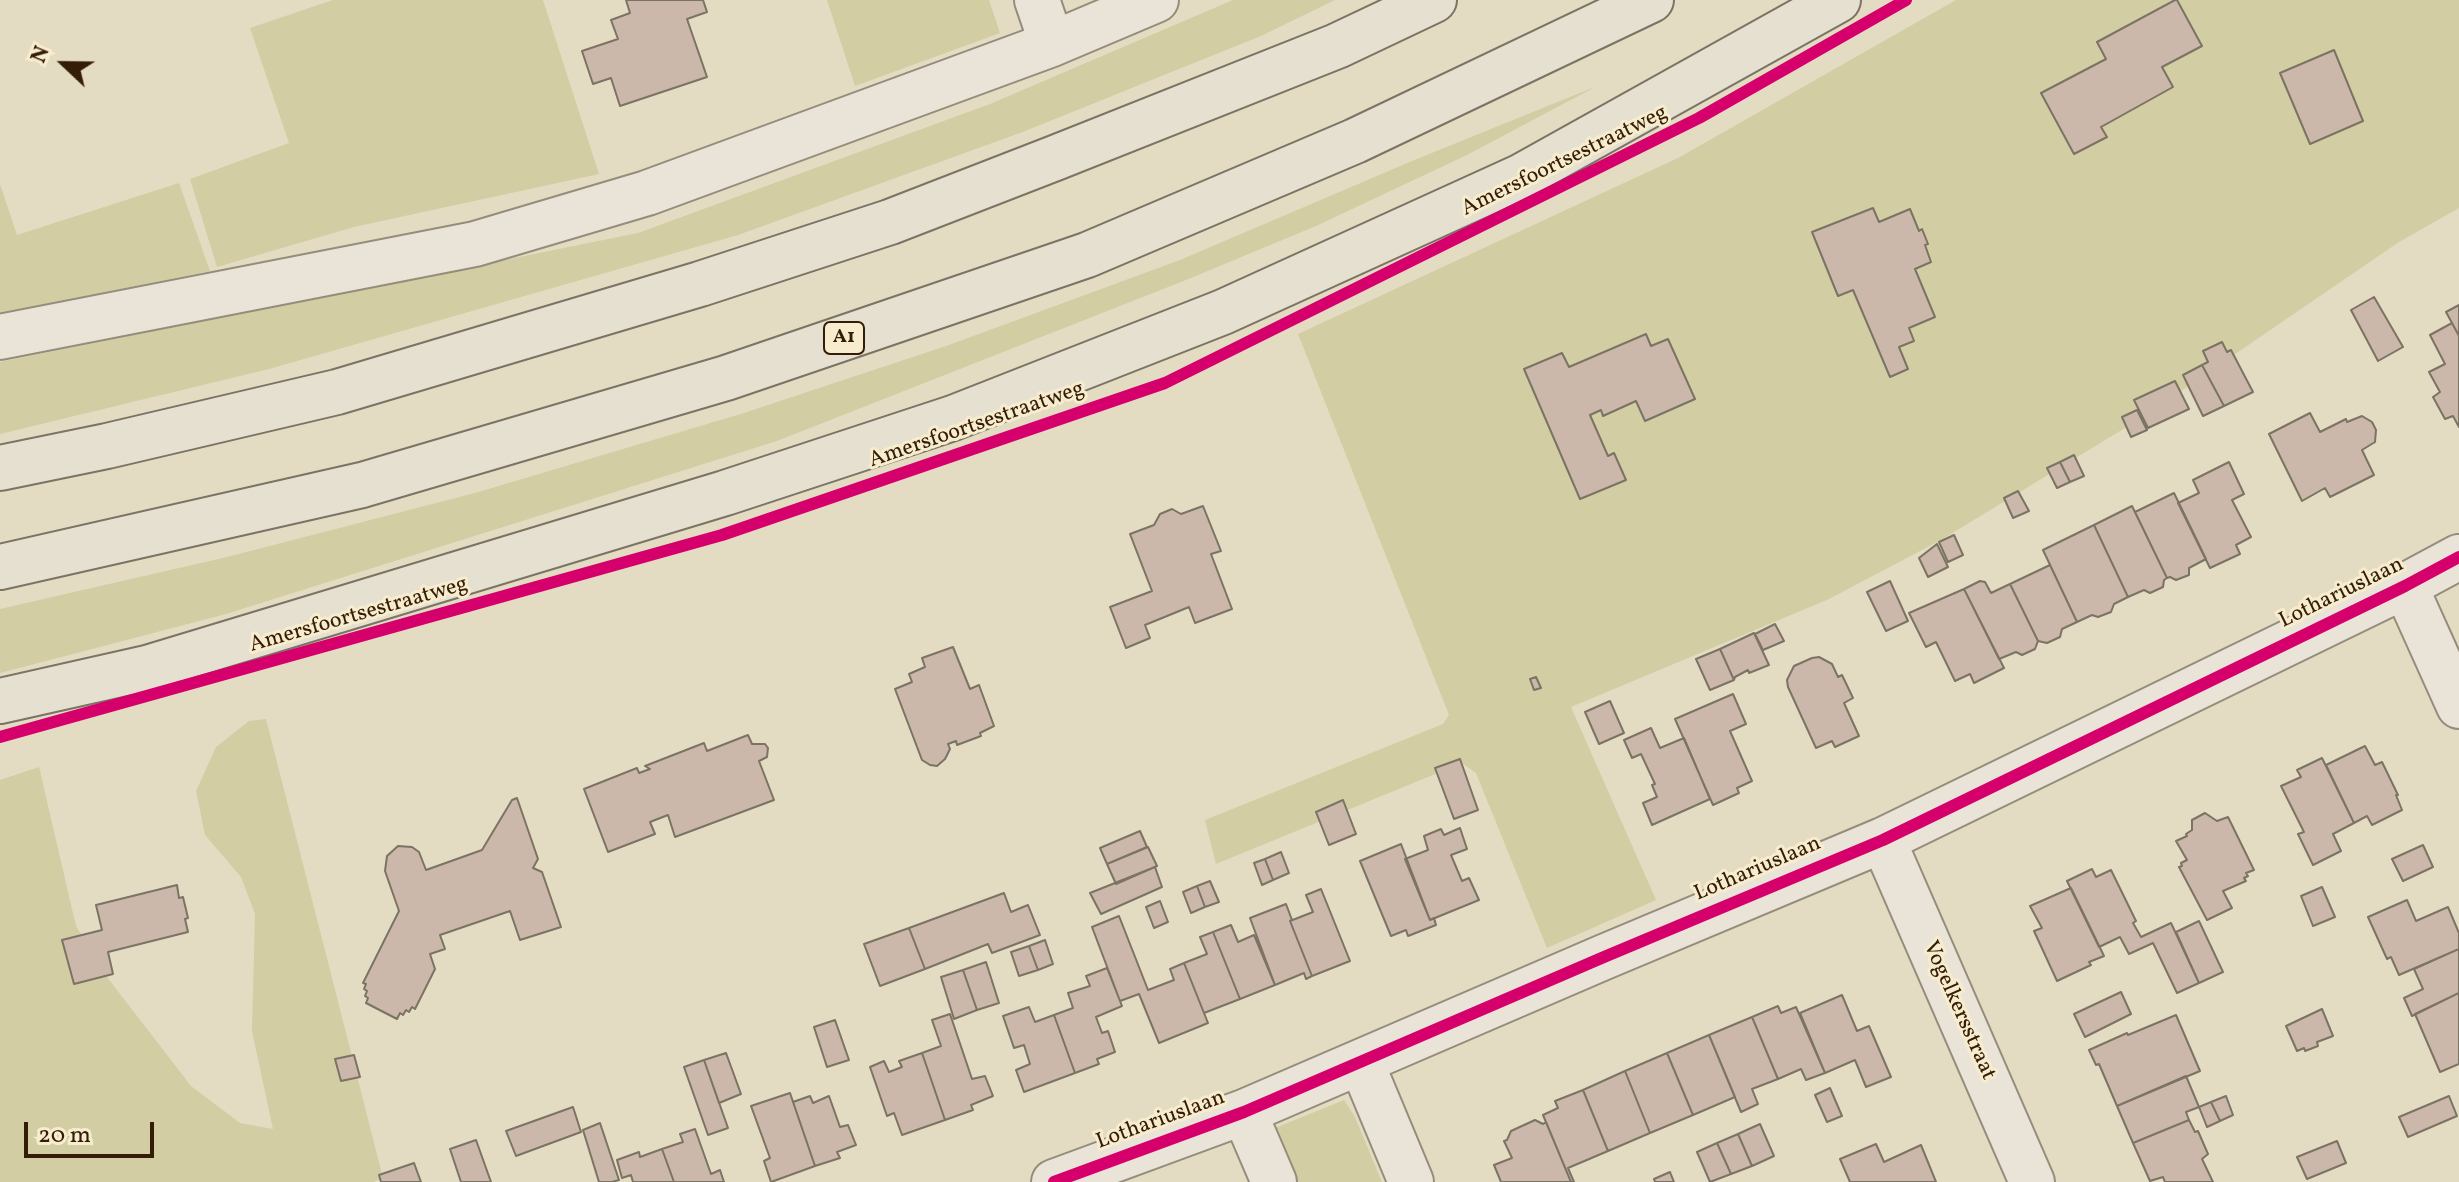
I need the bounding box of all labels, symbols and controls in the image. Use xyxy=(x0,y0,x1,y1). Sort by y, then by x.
north arrow xyxy=(24,24,104,104)
text: N xyxy=(24,42,59,68)
street label: Amersfoortsestraatweg xyxy=(1458,101,1672,223)
road number: A1 xyxy=(824,322,864,354)
street label: Amersfoortsestraatweg xyxy=(866,377,1088,475)
street label: Lothariuslaan xyxy=(2275,553,2409,635)
street label: Amersfoortsestraatweg xyxy=(247,572,471,660)
street label: Lothariuslaan xyxy=(1691,831,1825,909)
street label: Vogelkersstraat xyxy=(1916,937,2000,1085)
street label: Lothariuslaan xyxy=(1093,1085,1229,1157)
scale bar xyxy=(28,1106,158,1156)
text: 20 m xyxy=(38,1119,91,1153)

